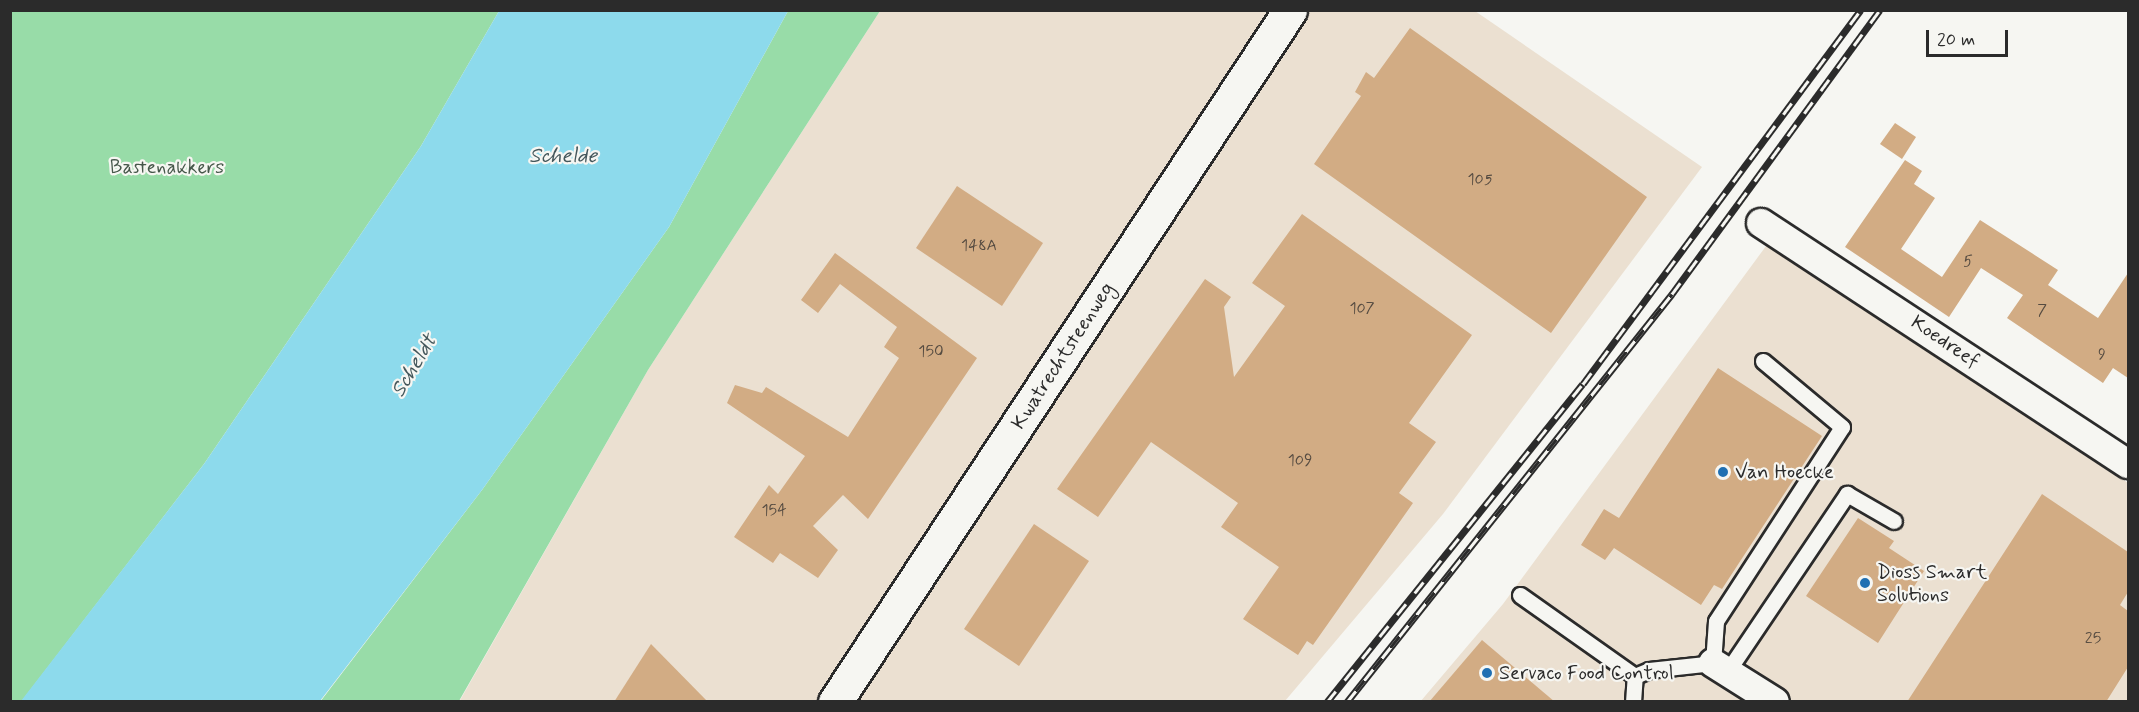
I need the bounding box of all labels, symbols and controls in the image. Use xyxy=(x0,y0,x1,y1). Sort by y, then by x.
scale bar xyxy=(1929,18,2012,56)
text: 20 m xyxy=(1937,28,1975,52)
water label: Schelde xyxy=(529,143,597,169)
park label: Bastenakkers xyxy=(110,155,224,179)
house number: 105 xyxy=(1467,170,1493,190)
house number: 148A xyxy=(961,236,997,256)
house number: 5 xyxy=(1963,252,1973,272)
street label: Kwatrechtsteenweg xyxy=(1007,278,1119,434)
house number: 107 xyxy=(1349,299,1375,319)
house number: 7 xyxy=(2037,301,2047,321)
street label: Koedreef xyxy=(1906,310,1984,374)
water label: Scheldt xyxy=(386,330,442,402)
house number: 150 xyxy=(918,342,944,362)
house number: 9 xyxy=(2098,345,2106,365)
house number: 109 xyxy=(1288,451,1312,471)
place label: Van Hoecke xyxy=(1735,460,1833,484)
marker: Van Hoecke xyxy=(1716,465,1730,479)
house number: 154 xyxy=(761,501,787,521)
place label: Dioss Smart Solutions xyxy=(1877,560,1987,607)
marker: Dioss Smart Solutions xyxy=(1858,576,1872,590)
house number: 25 xyxy=(2085,629,2101,649)
place label: Servaco Food Control xyxy=(1499,661,1674,685)
marker: Servaco Food Control xyxy=(1480,666,1494,680)

